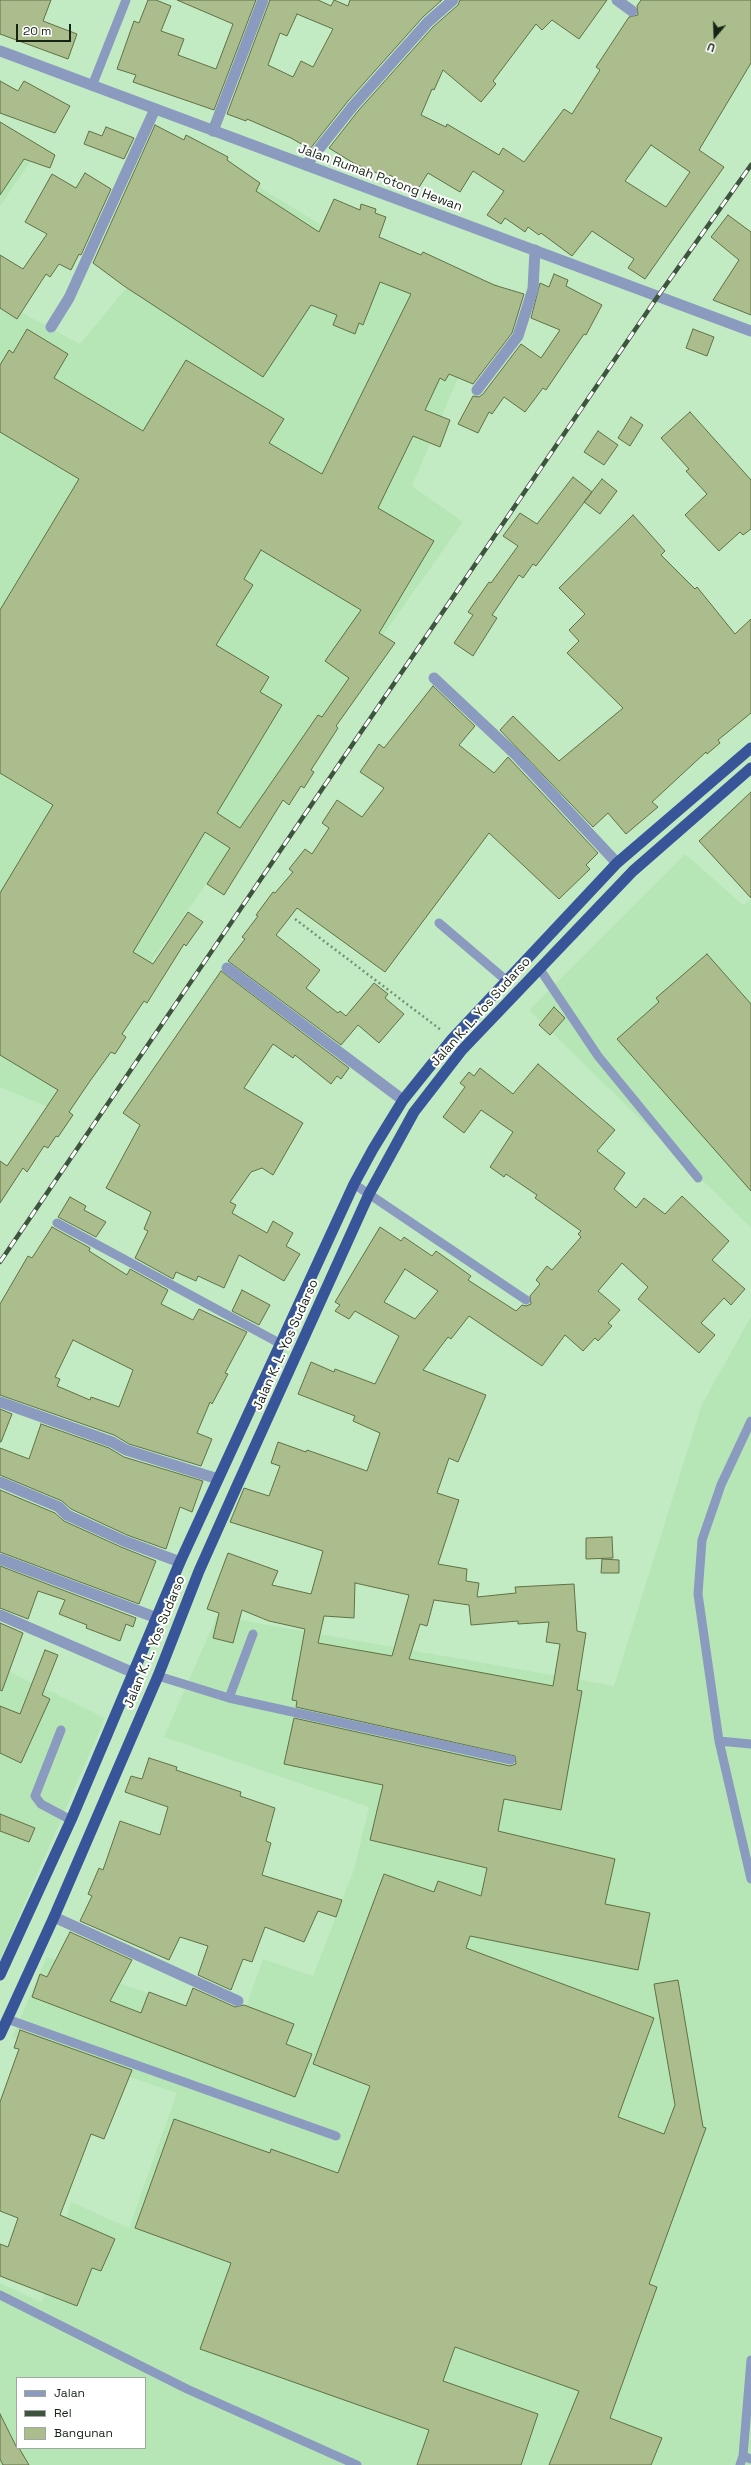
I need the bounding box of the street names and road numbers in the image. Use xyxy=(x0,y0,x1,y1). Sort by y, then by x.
street label: Jalan Rumah Potong Hewan xyxy=(296,141,464,215)
street label: Jalan K. L. Yos Sudarso xyxy=(428,954,534,1070)
street label: Jalan K. L. Yos Sudarso xyxy=(250,1277,322,1413)
street label: Jalan K. L. Yos Sudarso xyxy=(121,1573,189,1711)

